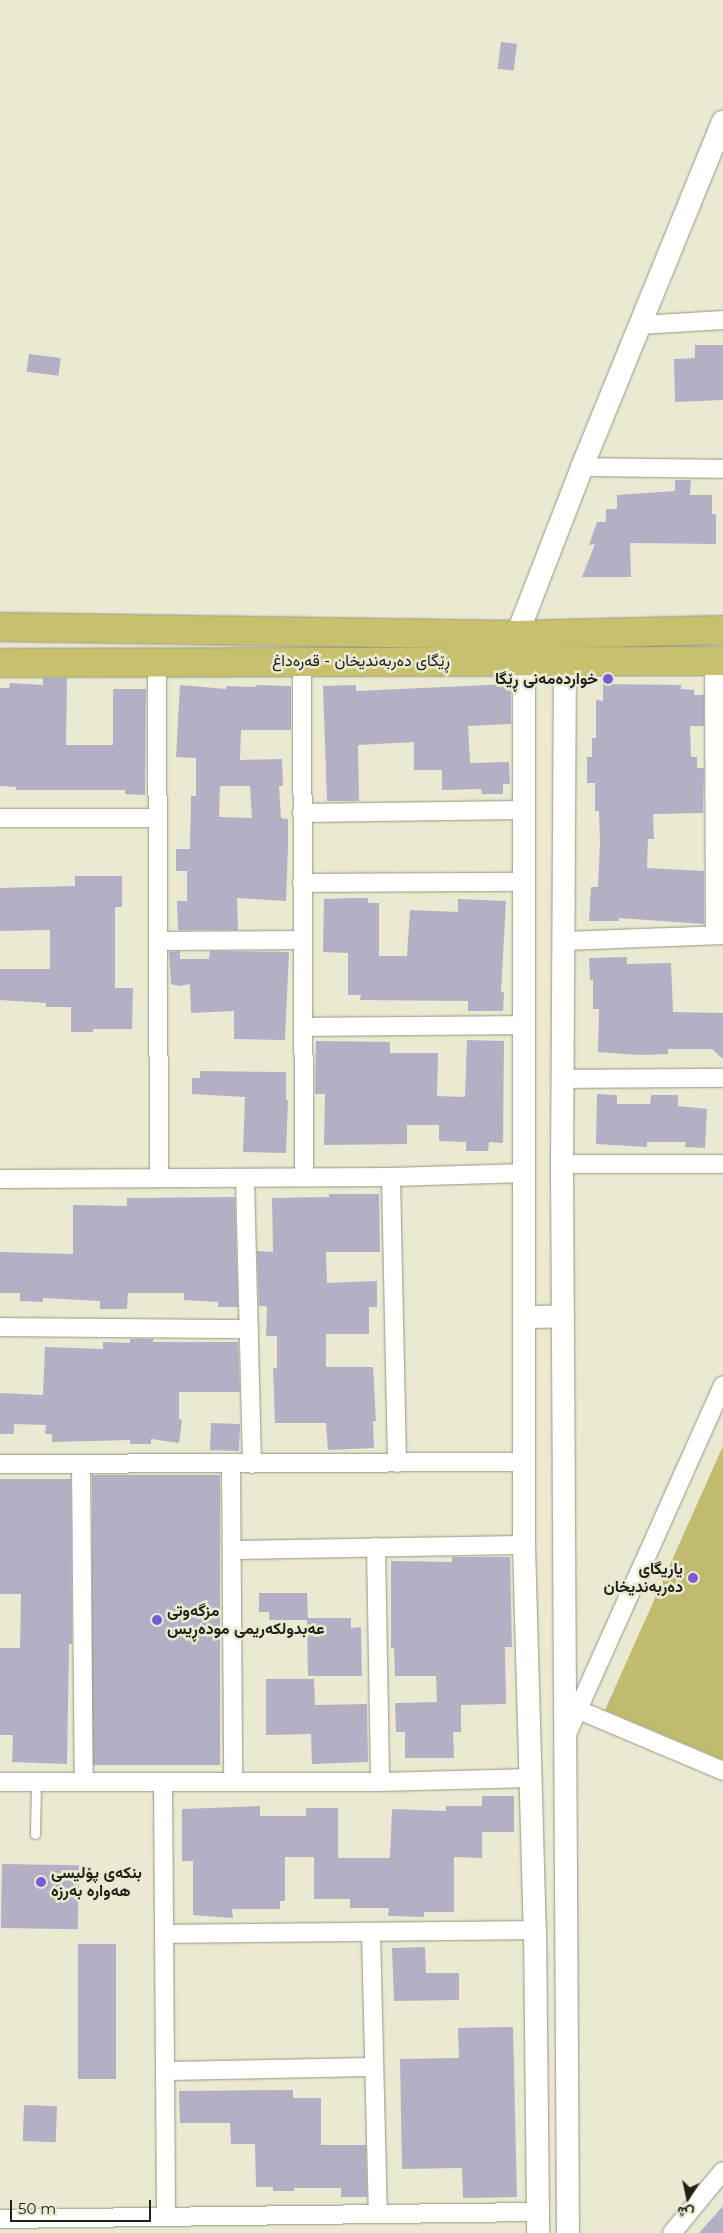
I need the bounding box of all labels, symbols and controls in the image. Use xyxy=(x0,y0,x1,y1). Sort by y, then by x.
street label: ڕێگای دەربەندیخان - قەرەداغ xyxy=(272,651,450,671)
place label: خواردەمەنی ڕێگا xyxy=(495,669,598,689)
marker: خواردەمەنی ڕێگا xyxy=(602,673,614,685)
place label: یاریگاى ده‌ربه‌ندیخان xyxy=(603,1559,683,1597)
marker: یاریگاى ده‌ربه‌ندیخان xyxy=(687,1572,699,1584)
place label: مزگەوتی عەبدولکەریمی مودەڕیس xyxy=(167,1601,324,1639)
marker: مزگەوتی عەبدولکەریمی مودەڕیس xyxy=(151,1614,163,1626)
place label: بنکەی پۆلیسی هەوارە بەرزە xyxy=(51,1863,142,1901)
marker: بنکەی پۆلیسی هەوارە بەرزە xyxy=(35,1876,47,1888)
north arrow xyxy=(663,2173,713,2223)
scale bar xyxy=(12,2190,154,2222)
text: 50 m xyxy=(18,2199,56,2218)
text: ش xyxy=(676,2202,695,2223)

